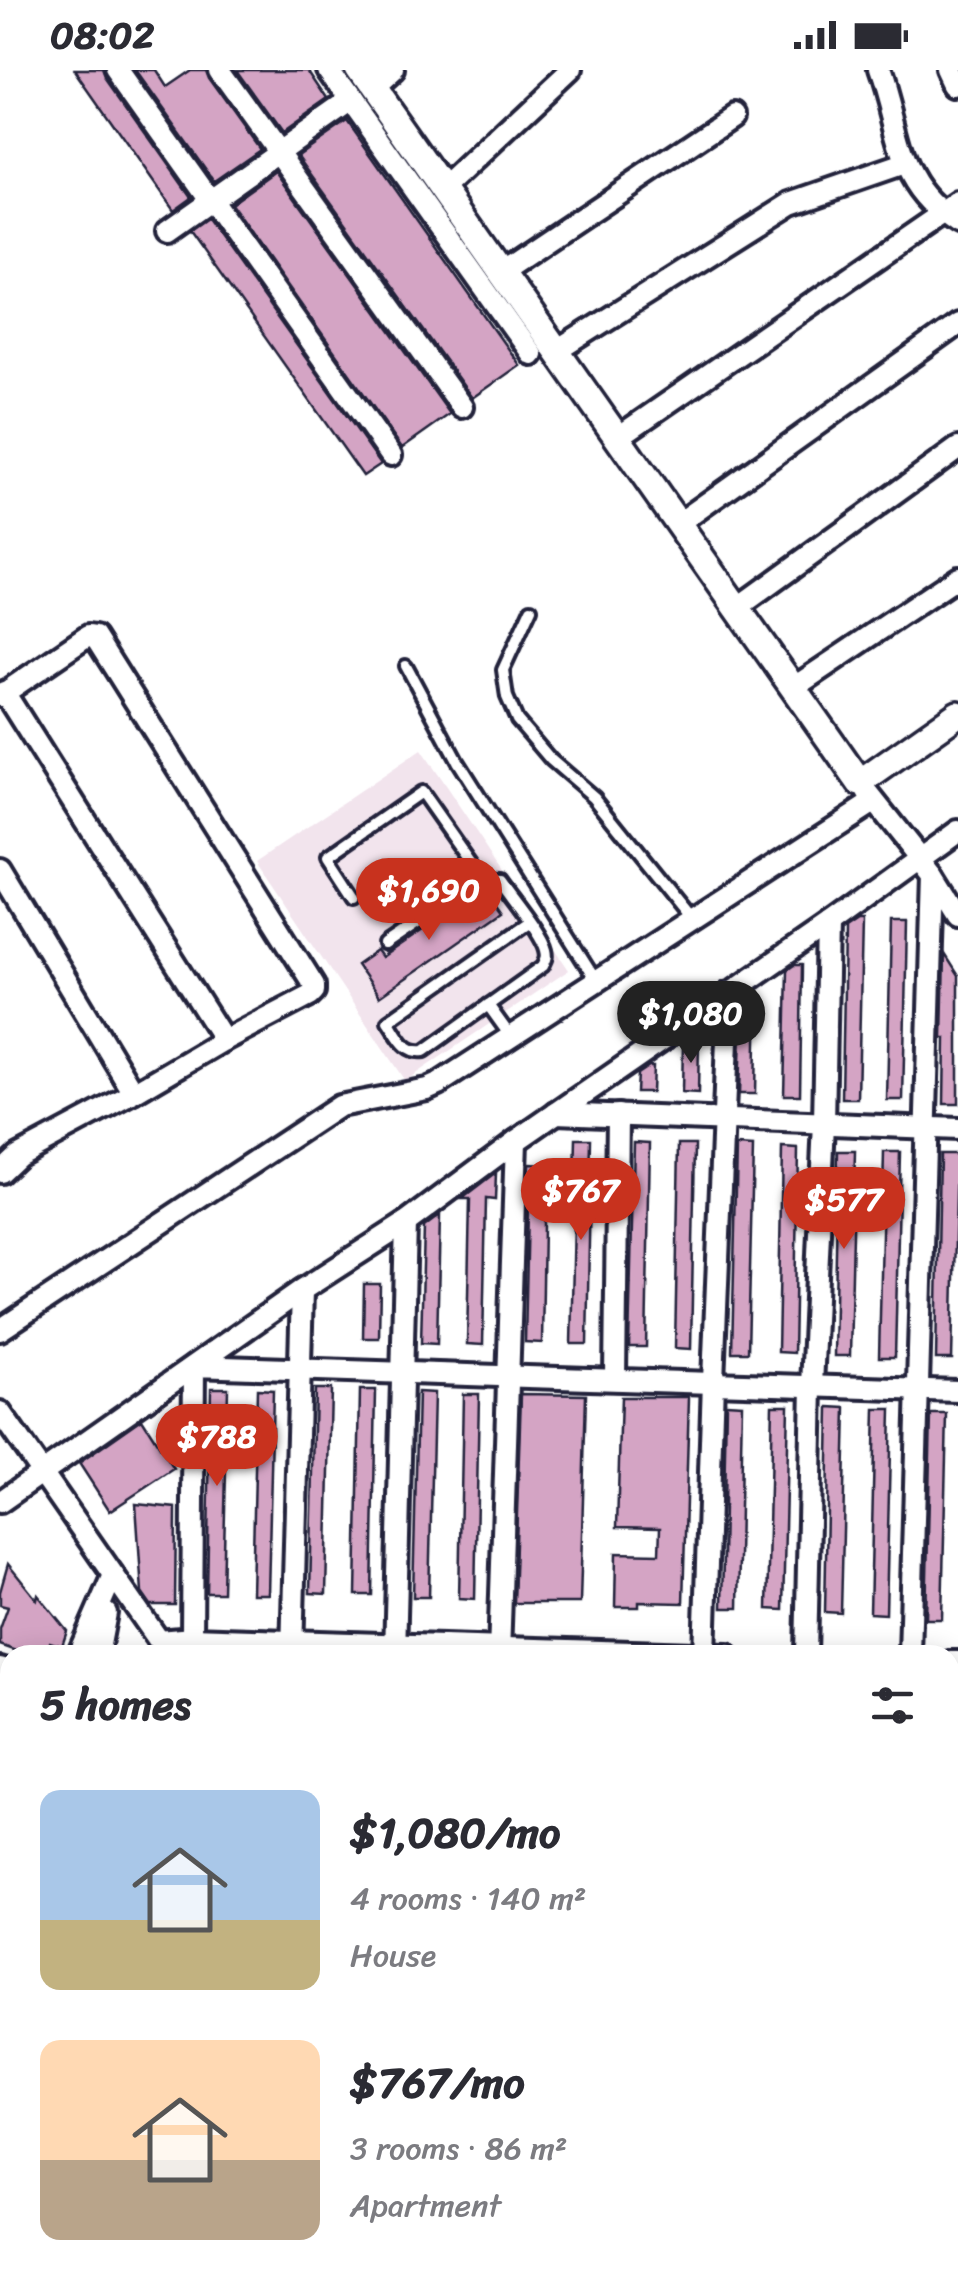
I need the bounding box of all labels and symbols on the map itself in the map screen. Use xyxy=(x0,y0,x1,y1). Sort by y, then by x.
pin: $1,690 xyxy=(348,858,510,943)
pin: $1,080 xyxy=(610,981,772,1066)
pin: $767 xyxy=(522,1158,640,1243)
pin: $577 xyxy=(785,1167,903,1252)
pin: $788 xyxy=(158,1404,276,1489)

